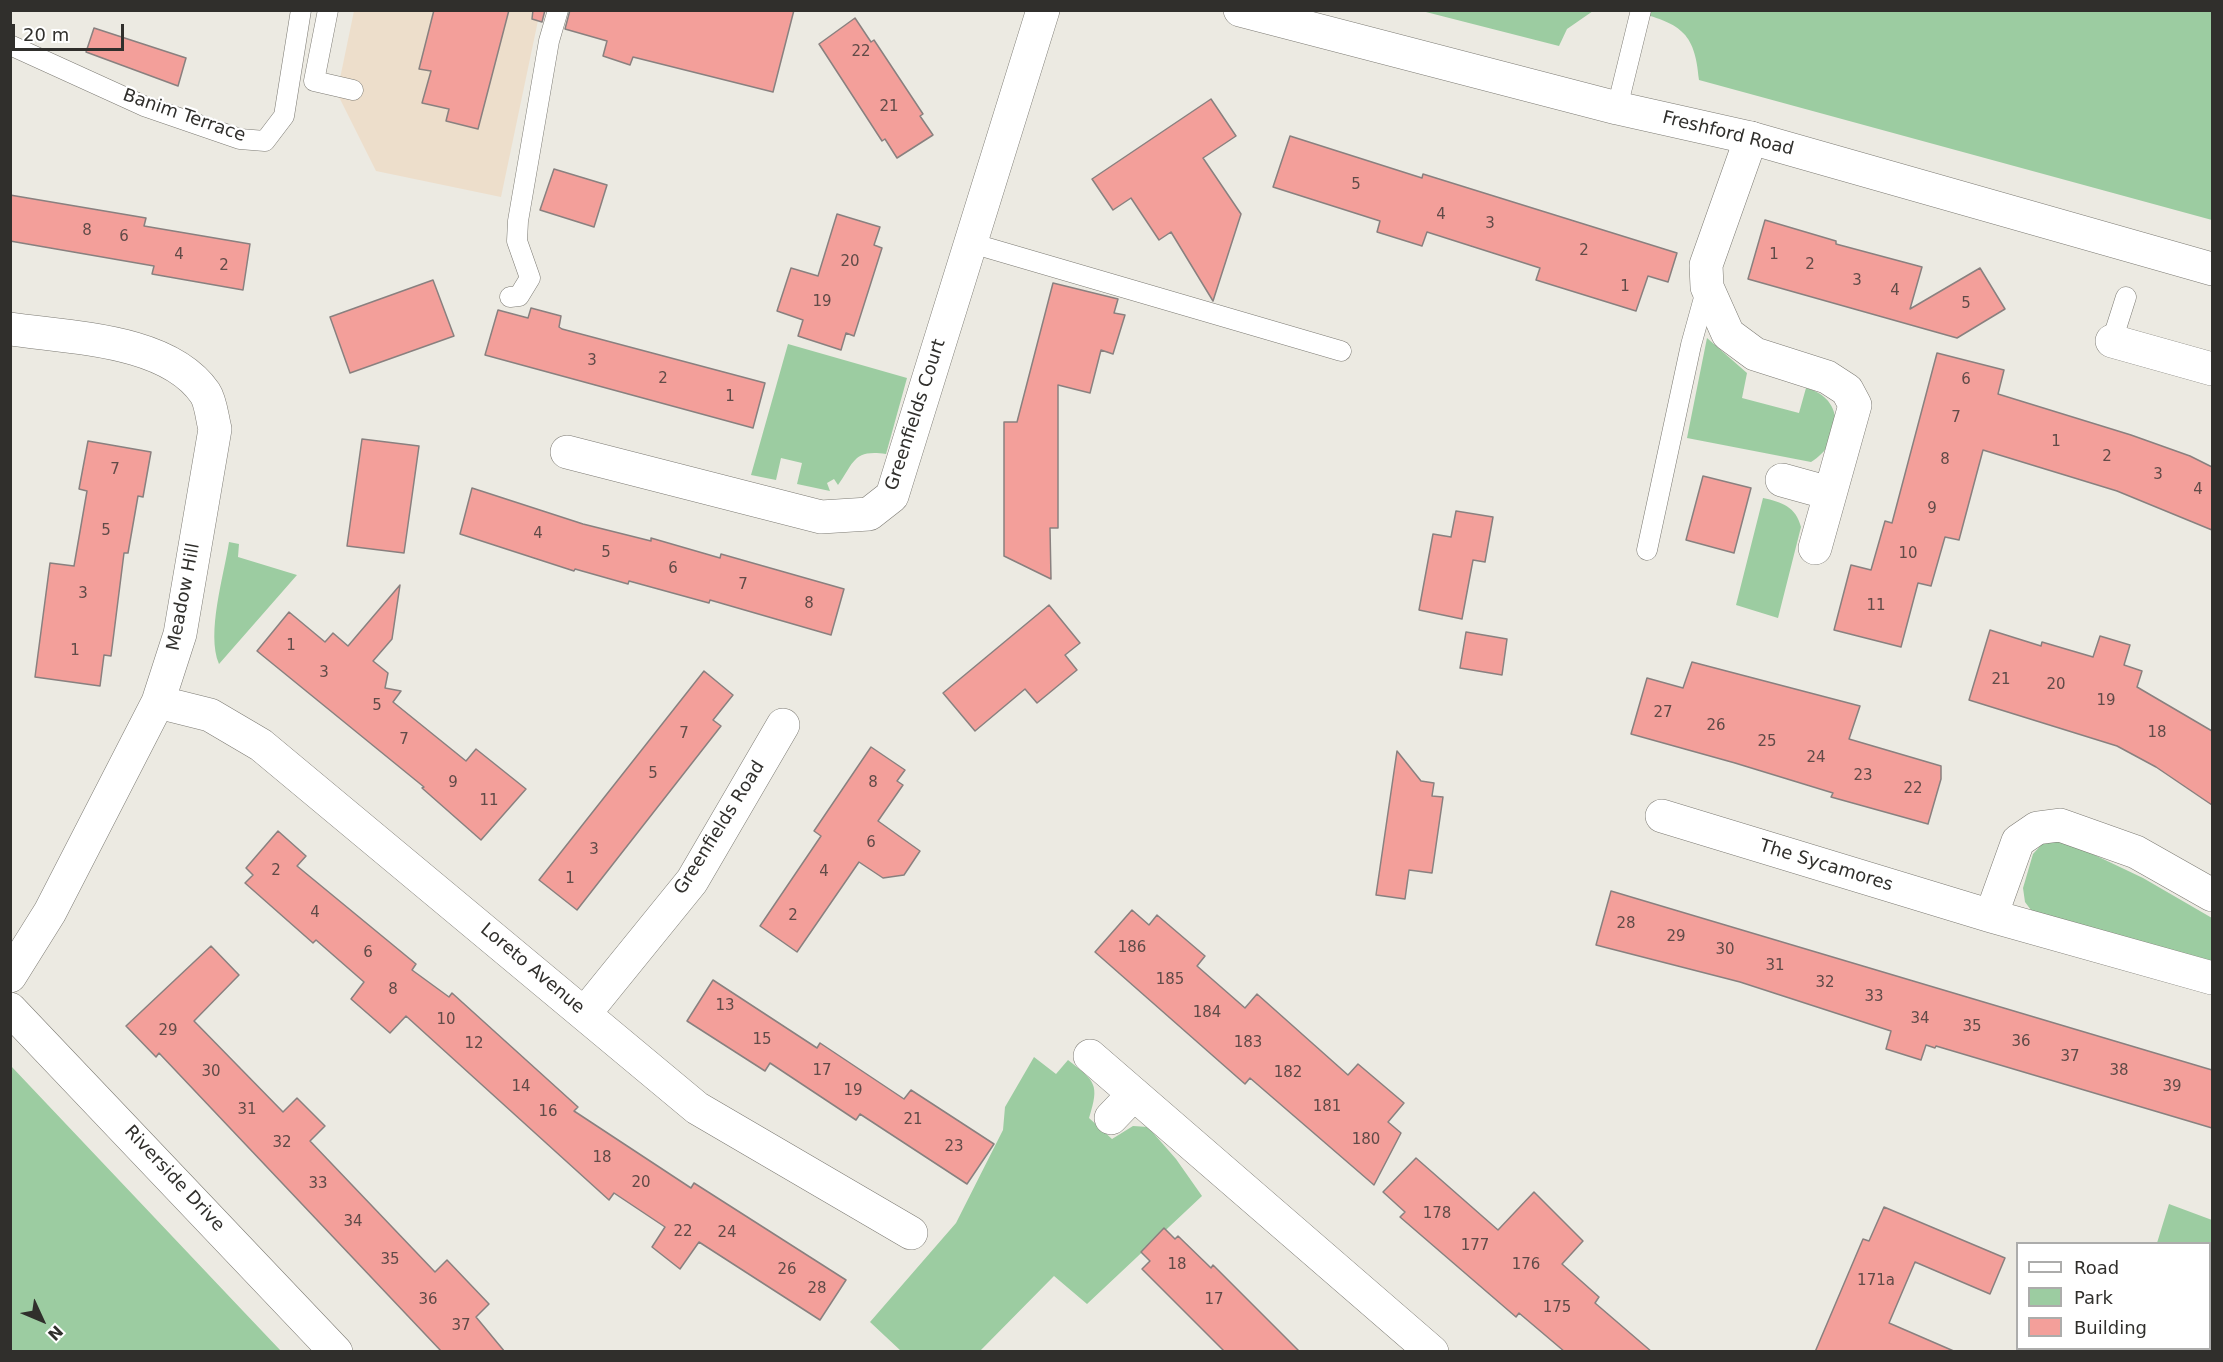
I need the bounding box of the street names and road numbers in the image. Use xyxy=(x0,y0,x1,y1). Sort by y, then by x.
street label: Banim Terrace xyxy=(120,85,248,147)
street label: Freshford Road xyxy=(1660,107,1796,161)
street label: Greenfields Court xyxy=(881,337,951,493)
street label: Meadow Hill xyxy=(163,541,205,653)
street label: Greenfields Road xyxy=(670,757,770,899)
street label: The Sycamores xyxy=(1757,835,1895,897)
street label: Loreto Avenue xyxy=(475,919,589,1019)
street label: Riverside Drive xyxy=(119,1121,229,1237)

